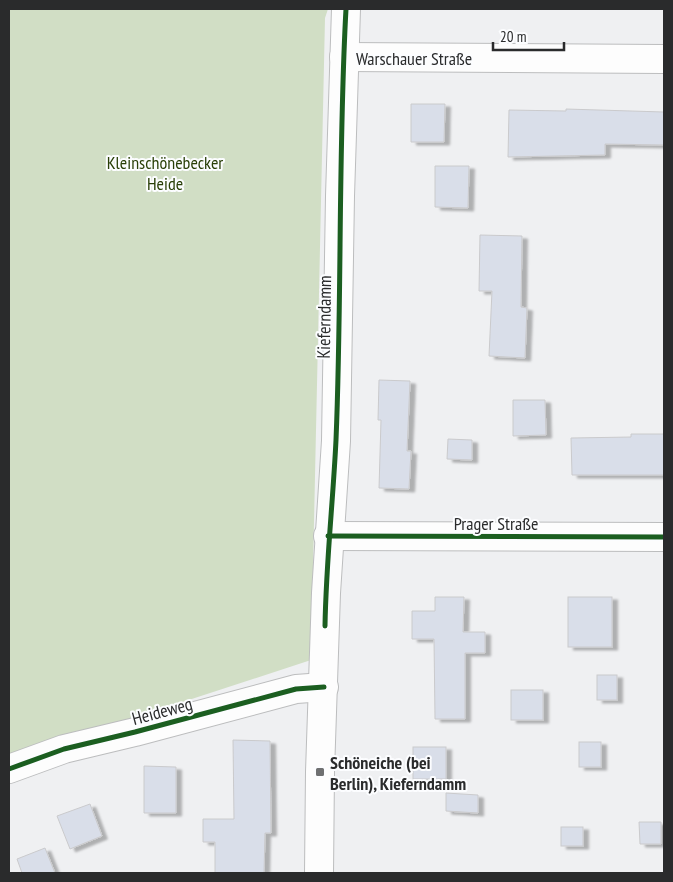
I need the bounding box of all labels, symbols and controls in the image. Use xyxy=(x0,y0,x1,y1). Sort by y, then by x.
scale bar xyxy=(493,20,564,52)
text: 20 m xyxy=(500,27,526,46)
street label: Warschauer Straße xyxy=(356,47,472,70)
park label: Kleinschönebecker Heide xyxy=(107,151,223,195)
street label: Kieferndamm xyxy=(312,275,336,359)
street label: Prager Straße xyxy=(454,512,538,535)
street label: Heideweg xyxy=(129,692,195,730)
place label: Schöneiche (bei Berlin), Kieferndamm xyxy=(330,751,466,795)
marker: Schöneiche (bei Berlin), Kieferndamm xyxy=(314,766,326,778)

